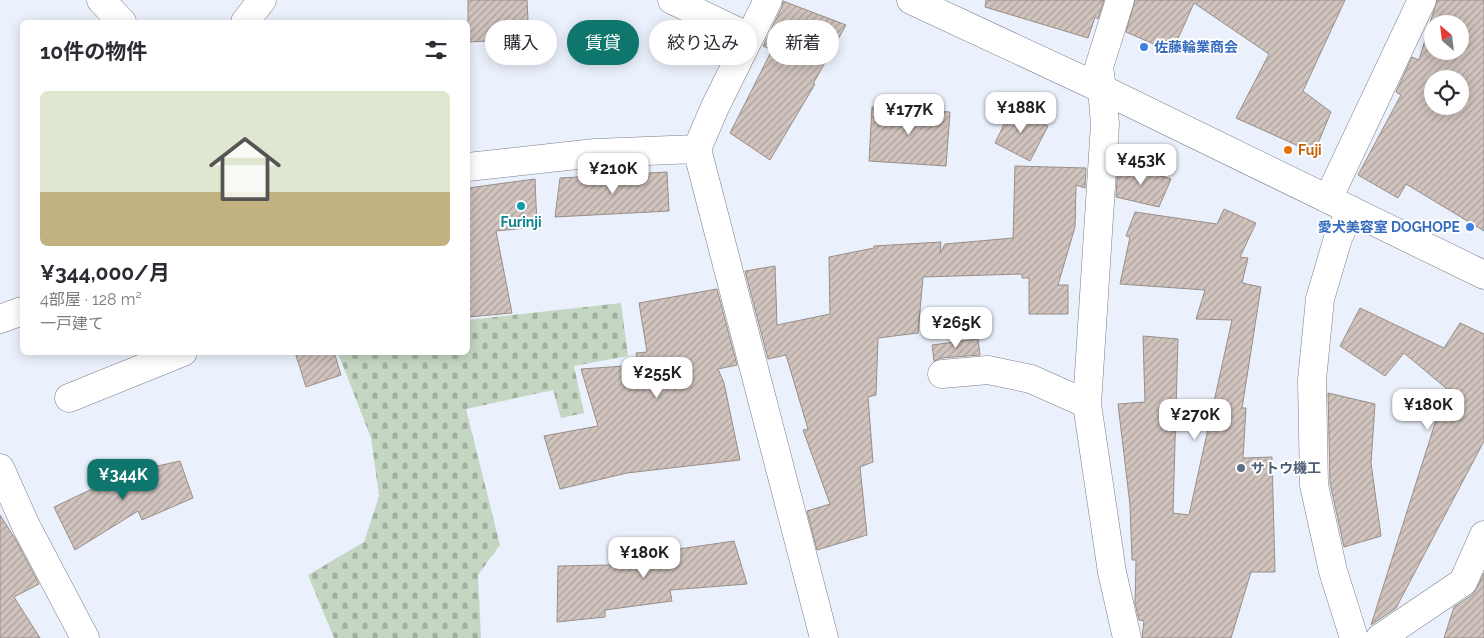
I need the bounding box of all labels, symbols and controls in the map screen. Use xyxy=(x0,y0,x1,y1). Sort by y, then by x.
north arrow xyxy=(1424,15,1469,60)
map controls xyxy=(1424,15,1469,115)
chip: 購入 xyxy=(485,20,557,65)
chip: 賃貸 xyxy=(567,20,639,65)
chip: 絞り込み xyxy=(649,20,757,65)
chip: 新着 xyxy=(767,20,839,65)
icon: filters xyxy=(422,36,450,64)
text: 10件の物件 xyxy=(40,39,147,64)
place label: 佐藤輪業商会 xyxy=(1154,39,1238,55)
marker: 佐藤輪業商会 xyxy=(1138,41,1150,53)
button: locate xyxy=(1424,70,1469,115)
pin: ¥188K xyxy=(986,92,1056,134)
pin: ¥177K xyxy=(874,94,944,136)
text: ¥188K xyxy=(996,98,1046,117)
text: ¥177K xyxy=(885,100,933,119)
icon: home xyxy=(200,124,290,214)
place label: Fuji xyxy=(1298,142,1322,158)
pin: ¥453K xyxy=(1106,144,1176,186)
marker: Fuji xyxy=(1282,144,1294,156)
text: ¥453K xyxy=(1116,150,1166,169)
pin: ¥210K xyxy=(578,152,648,195)
text: ¥210K xyxy=(589,159,637,178)
marker: Furinji xyxy=(515,200,527,212)
place label: Furinji xyxy=(500,214,542,230)
place label: 愛犬美容室 DOGHOPE xyxy=(1318,219,1460,235)
marker: 愛犬美容室 DOGHOPE xyxy=(1464,221,1476,233)
text: ¥344,000/月 xyxy=(40,260,170,285)
text: 4部屋 · 128 m² xyxy=(40,290,142,309)
pin: ¥265K xyxy=(921,306,991,349)
text: ¥265K xyxy=(931,313,981,332)
text: 一戸建て xyxy=(40,314,104,333)
pin: ¥255K xyxy=(622,356,692,399)
text: ¥255K xyxy=(633,363,681,382)
pin: ¥180K xyxy=(1393,388,1463,431)
text: ¥180K xyxy=(1403,395,1453,414)
pin: ¥270K xyxy=(1160,398,1230,441)
text: ¥270K xyxy=(1170,405,1220,424)
pin: ¥344K xyxy=(88,458,158,501)
place label: サトウ機工 xyxy=(1251,460,1321,476)
marker: サトウ機工 xyxy=(1235,462,1247,474)
text: ¥344K xyxy=(98,465,148,484)
pin: ¥180K xyxy=(609,536,679,579)
text: ¥180K xyxy=(619,543,669,562)

